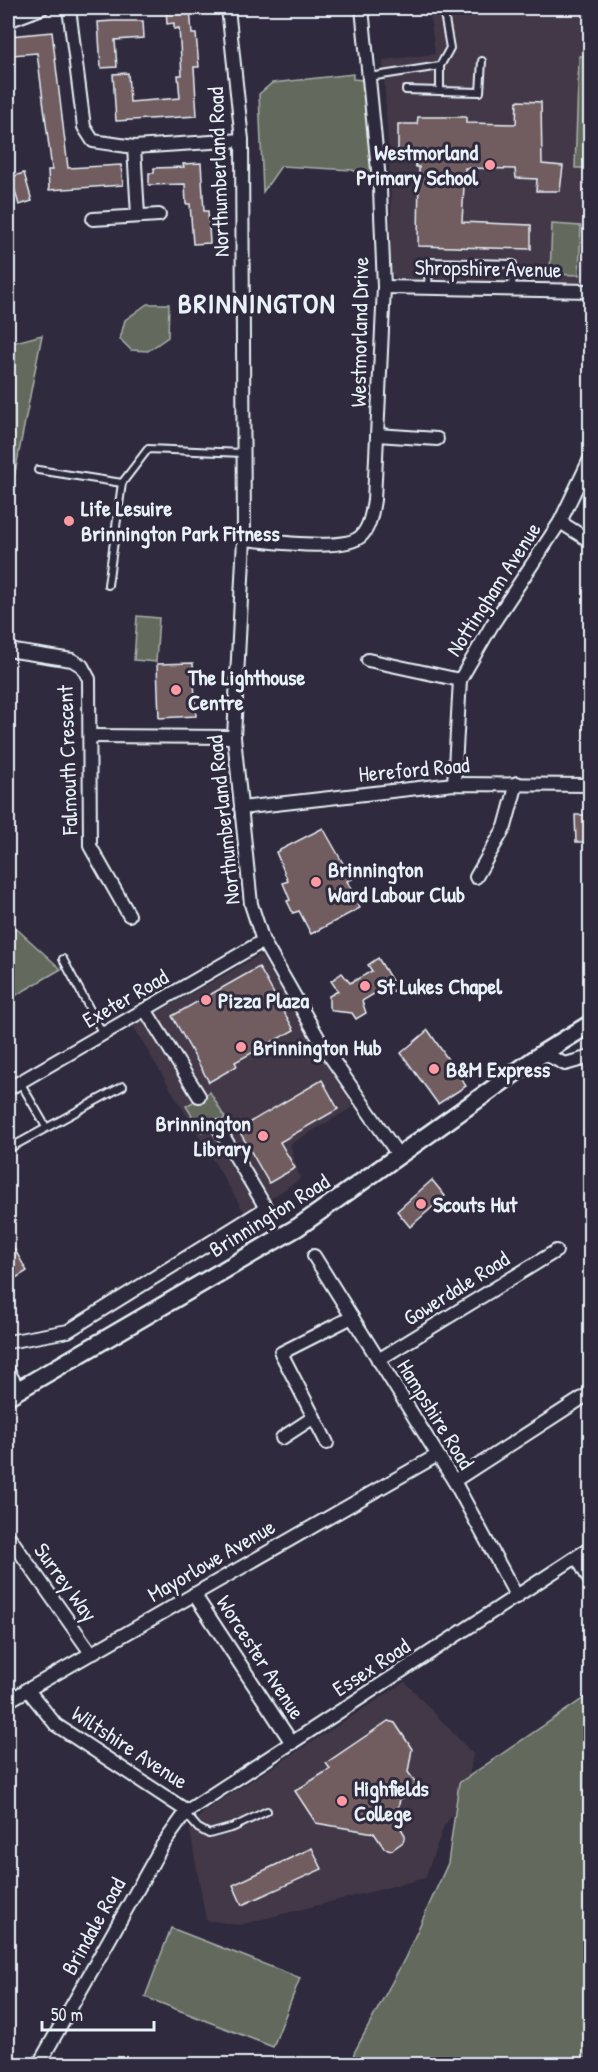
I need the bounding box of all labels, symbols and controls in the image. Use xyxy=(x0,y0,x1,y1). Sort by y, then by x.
street label: Northumberland Road xyxy=(200,86,236,257)
place label: Westmorland Primary School xyxy=(356,137,479,193)
marker: Westmorland Primary School xyxy=(483,158,497,172)
street label: Shropshire Avenue xyxy=(414,252,562,284)
street label: Westmorland Drive xyxy=(343,256,375,407)
district label: BRINNINGTON xyxy=(178,284,336,322)
place label: Life Lesuire Brinnington Park Fitness xyxy=(81,493,280,549)
marker: Life Lesuire Brinnington Park Fitness xyxy=(62,514,76,528)
street label: Nottingham Avenue xyxy=(438,516,548,662)
place label: The Lighthouse Centre xyxy=(187,662,305,717)
marker: The Lighthouse Centre xyxy=(169,683,183,697)
street label: Falmouth Crescent xyxy=(49,684,85,836)
street label: Northumberland Road xyxy=(199,733,247,906)
street label: Hereford Road xyxy=(357,749,471,789)
place label: Brinnington Ward Labour Club xyxy=(328,854,465,909)
marker: Brinnington Ward Labour Club xyxy=(309,875,323,889)
street label: Exeter Road xyxy=(77,961,174,1035)
place label: St Lukes Chapel xyxy=(377,971,503,1002)
marker: St Lukes Chapel xyxy=(358,979,372,993)
place label: Pizza Plaza xyxy=(218,985,310,1015)
marker: Pizza Plaza xyxy=(199,993,213,1007)
place label: Brinnington Hub xyxy=(253,1032,382,1063)
marker: Brinnington Hub xyxy=(234,1040,248,1054)
place label: B&M Express xyxy=(446,1054,551,1085)
marker: B&M Express xyxy=(427,1062,441,1076)
place label: Brinnington Library xyxy=(156,1108,252,1164)
marker: Brinnington Library xyxy=(256,1129,270,1143)
street label: Brinnington Road xyxy=(203,1166,335,1264)
place label: Scouts Hut xyxy=(433,1189,518,1219)
marker: Scouts Hut xyxy=(414,1197,428,1211)
street label: Gowerdale Road xyxy=(397,1243,515,1332)
street label: Hampshire Road xyxy=(390,1353,482,1475)
street label: Mayorlowe Avenue xyxy=(142,1511,281,1609)
street label: Surrey Way xyxy=(27,1537,105,1627)
street label: Worcester Avenue xyxy=(210,1589,312,1725)
street label: Essex Road xyxy=(327,1631,416,1703)
street label: Wiltshire Avenue xyxy=(66,1698,194,1796)
place label: Highfields College xyxy=(354,1773,429,1829)
marker: Highfields College xyxy=(335,1794,349,1808)
street label: Brindale Road xyxy=(54,1871,132,1980)
scale bar xyxy=(42,1994,154,2032)
text: 50 m xyxy=(51,2002,83,2027)

